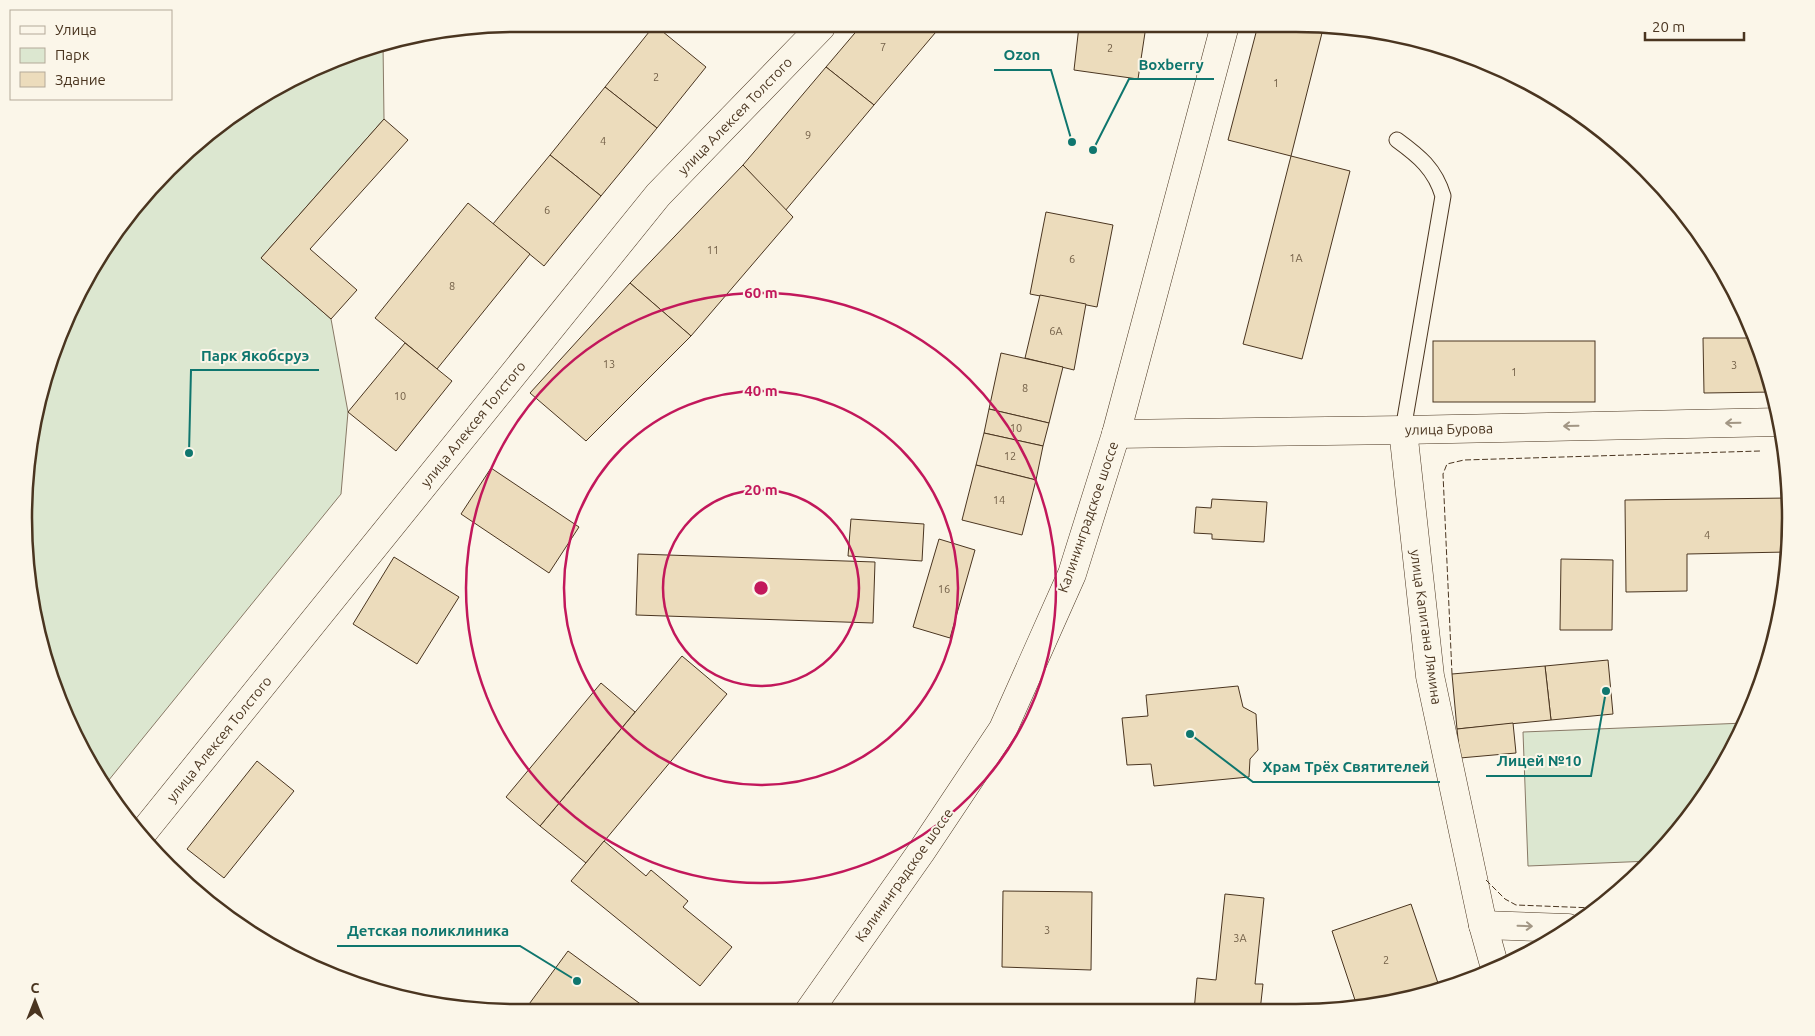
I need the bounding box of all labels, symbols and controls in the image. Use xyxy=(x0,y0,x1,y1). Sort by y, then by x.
legend xyxy=(10,10,172,100)
scale bar xyxy=(1645,10,1744,42)
text: 20 m xyxy=(1652,18,1685,35)
text: Улица xyxy=(55,21,97,38)
callout: Ozon xyxy=(994,40,1051,70)
house number: 7 xyxy=(880,41,886,53)
house number: 2 xyxy=(1107,42,1113,54)
text: Парк xyxy=(55,46,90,63)
text: Ozon xyxy=(1004,46,1040,63)
callout: Boxberry xyxy=(1129,49,1214,79)
street label: улица Алексея Толстого xyxy=(675,54,795,178)
text: Boxberry xyxy=(1138,56,1204,73)
text: Здание xyxy=(55,71,106,88)
house number: 2 xyxy=(653,71,659,83)
house number: 1 xyxy=(1273,77,1279,89)
house number: 9 xyxy=(805,129,811,141)
house number: 4 xyxy=(600,135,606,147)
house number: 6 xyxy=(544,204,550,216)
house number: 11 xyxy=(707,244,719,256)
house number: 1А xyxy=(1289,252,1304,264)
house number: 6 xyxy=(1069,253,1075,265)
house number: 8 xyxy=(449,280,455,292)
text: 60 m xyxy=(744,284,778,301)
house number: 6А xyxy=(1049,325,1064,337)
callout: Парк Якобсруэ xyxy=(191,340,319,370)
text: Парк Якобсруэ xyxy=(201,347,309,364)
street label: улица Алексея Толстого xyxy=(417,358,529,490)
house number: 13 xyxy=(603,358,615,370)
house number: 3 xyxy=(1731,359,1737,371)
house number: 1 xyxy=(1511,366,1517,378)
text: 40 m xyxy=(744,382,778,399)
house number: 8 xyxy=(1022,382,1028,394)
house number: 10 xyxy=(394,390,406,402)
one-way arrow xyxy=(1725,418,1741,427)
street label: улица Бурова xyxy=(1405,420,1493,438)
house number: 10 xyxy=(1010,422,1022,434)
one-way arrow xyxy=(1563,422,1579,431)
street label: Калининградское шоссе xyxy=(1055,439,1121,595)
house number: 12 xyxy=(1004,450,1016,462)
text: 20 m xyxy=(744,481,778,498)
house number: 14 xyxy=(993,494,1005,506)
house number: 4 xyxy=(1704,529,1710,541)
street label: улица Капитана Лямина xyxy=(1407,548,1445,706)
centre of rings xyxy=(752,579,770,597)
house number: 16 xyxy=(938,583,950,595)
street label: улица Алексея Толстого xyxy=(163,673,275,805)
callout: Лицей №10 xyxy=(1486,746,1591,776)
callout: Храм Трёх Святителей xyxy=(1253,752,1440,782)
text: Лицей №10 xyxy=(1497,752,1581,769)
text: Храм Трёх Святителей xyxy=(1263,758,1429,775)
street label: Калининградское шоссе xyxy=(852,805,956,945)
callout: Детская поликлиника xyxy=(337,916,520,946)
text: Детская поликлиника xyxy=(347,922,509,939)
one-way arrow xyxy=(1517,922,1533,931)
house number: 3 xyxy=(1044,924,1050,936)
house number: 3А xyxy=(1233,932,1248,944)
house number: 2 xyxy=(1383,954,1389,966)
north arrow xyxy=(10,976,60,1026)
text: С xyxy=(31,980,40,996)

